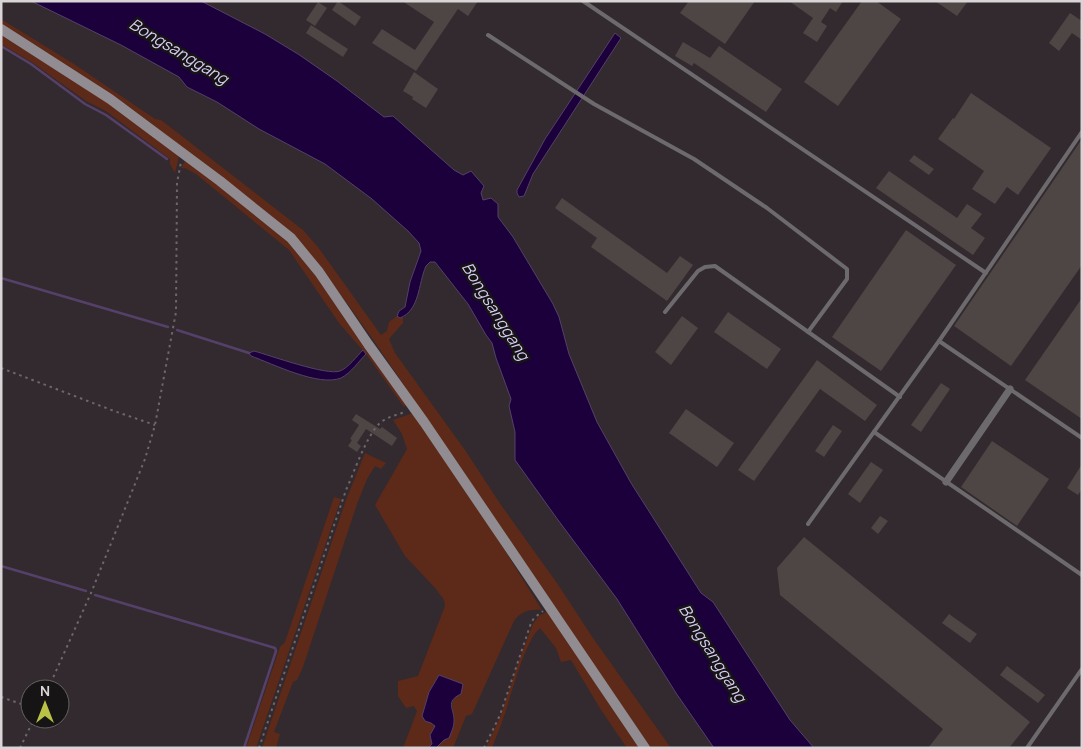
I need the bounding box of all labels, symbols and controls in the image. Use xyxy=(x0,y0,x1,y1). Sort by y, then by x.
water label: Bongsanggang xyxy=(125,13,234,90)
water label: Bongsanggang xyxy=(457,258,536,366)
water label: Bongsanggang xyxy=(674,600,753,708)
north arrow xyxy=(20,679,70,729)
text: N xyxy=(40,681,50,700)

